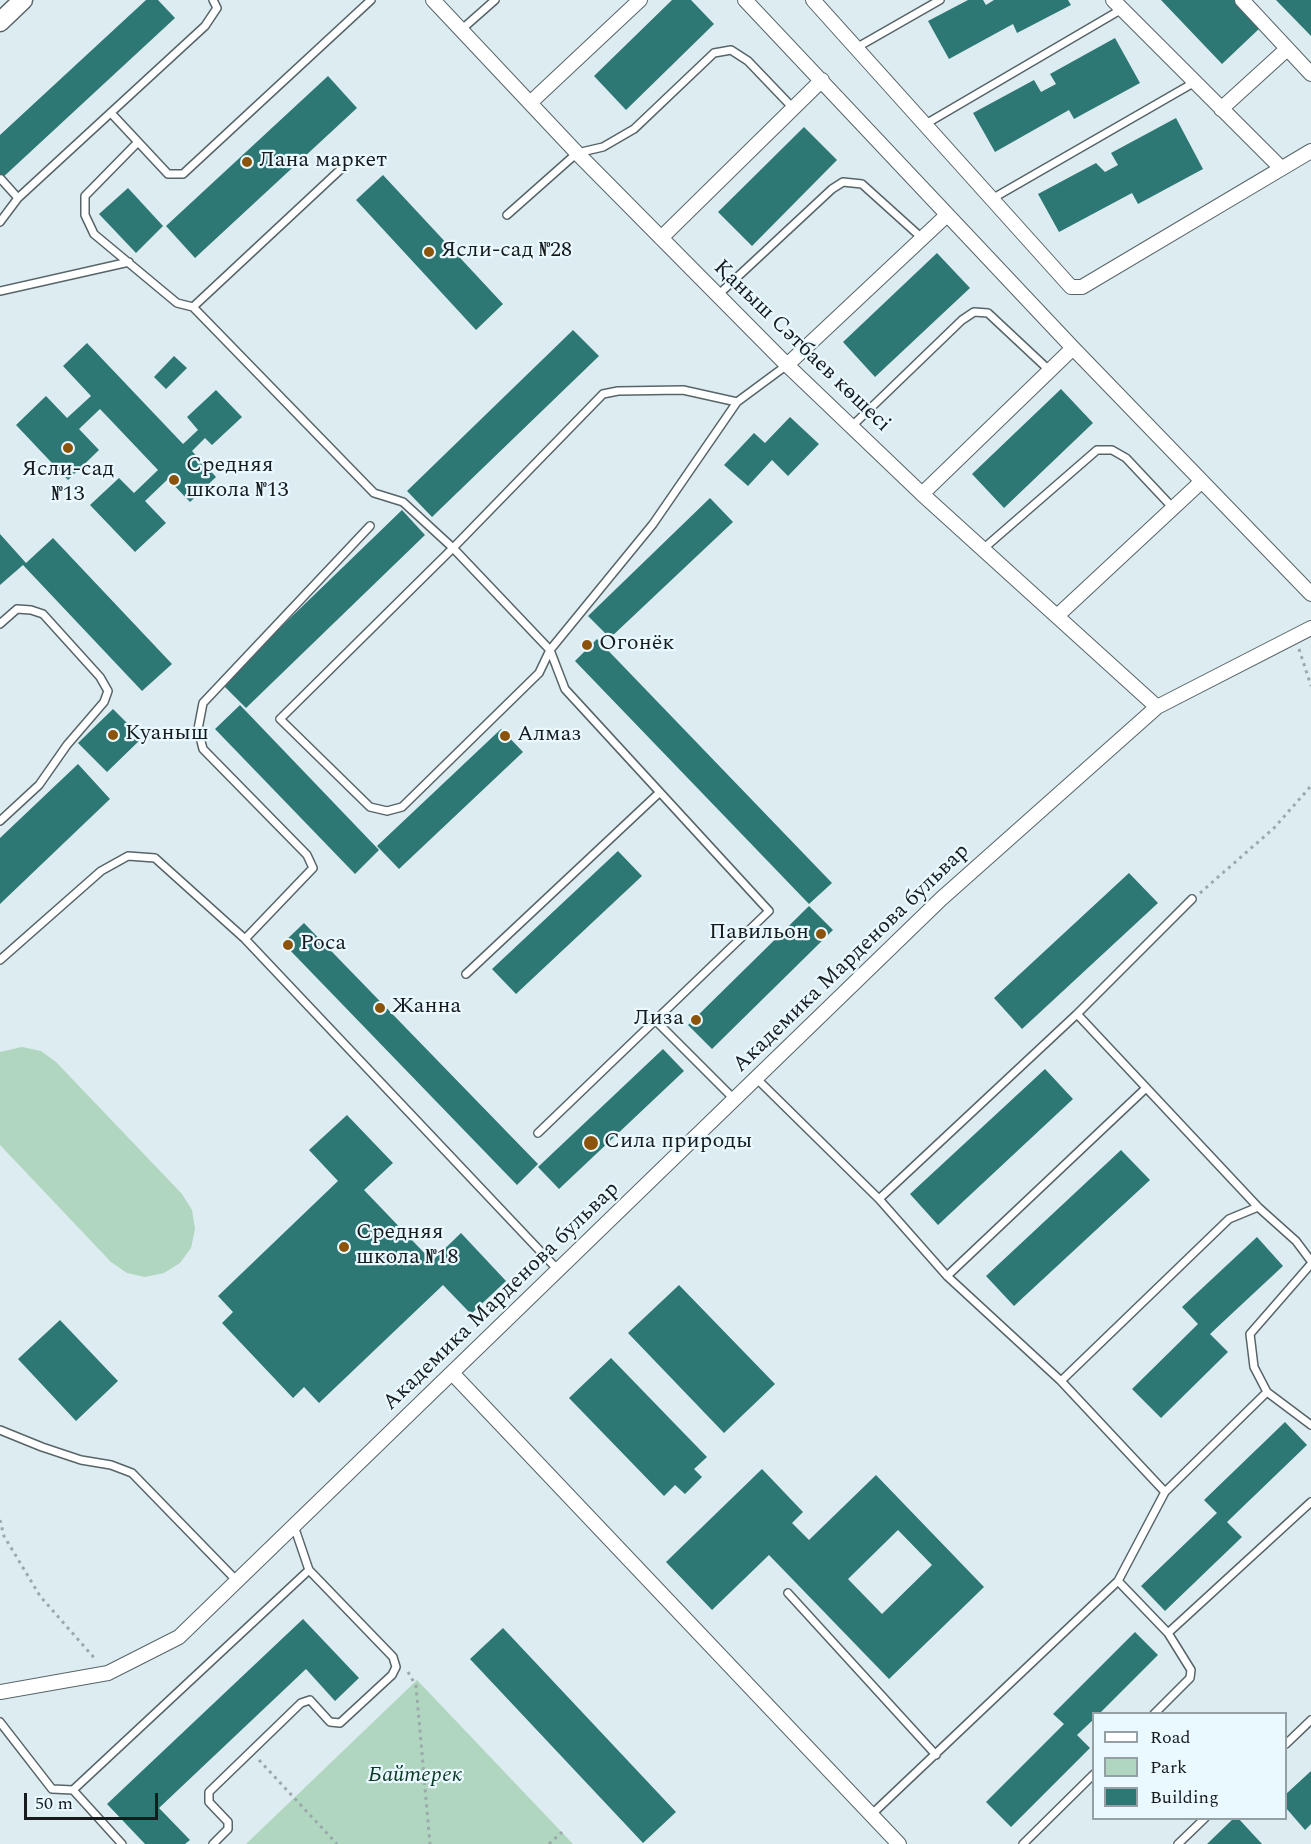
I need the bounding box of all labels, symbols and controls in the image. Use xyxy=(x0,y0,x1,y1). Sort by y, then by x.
place label: Лана маркет xyxy=(259,149,387,175)
marker: Лана маркет xyxy=(240,155,254,169)
place label: Ясли-сад №28 xyxy=(441,239,572,265)
marker: Ясли-сад №28 xyxy=(422,245,436,259)
street label: Қаныш Сәтбаев көшесі xyxy=(707,255,895,439)
marker: Ясли-сад №13 xyxy=(61,441,75,455)
place label: Средняя школа №13 xyxy=(186,454,288,506)
place label: Ясли-сад №13 xyxy=(22,458,114,510)
marker: Средняя школа №13 xyxy=(167,473,181,487)
place label: Огонёк xyxy=(599,632,675,658)
marker: Огонёк xyxy=(580,638,594,652)
place label: Куаныш xyxy=(125,722,208,748)
place label: Алмаз xyxy=(517,723,581,749)
marker: Куаныш xyxy=(106,728,120,742)
marker: Алмаз xyxy=(498,729,512,743)
street label: Академика Марденова бульвар xyxy=(728,839,976,1079)
place label: Павильон xyxy=(709,921,809,947)
marker: Павильон xyxy=(814,927,828,941)
place label: Роса xyxy=(300,932,346,958)
marker: Роса xyxy=(281,938,295,952)
place label: Жанна xyxy=(392,995,461,1021)
marker: Жанна xyxy=(373,1001,387,1015)
place label: Лиза xyxy=(634,1007,684,1033)
marker: Лиза xyxy=(689,1013,703,1027)
place label: Сила природы xyxy=(604,1130,752,1156)
marker: Сила природы xyxy=(582,1134,600,1152)
street label: Академика Марденова бульвар xyxy=(378,1177,626,1417)
place label: Средняя школа №18 xyxy=(356,1221,458,1272)
marker: Средняя школа №18 xyxy=(337,1240,351,1254)
legend xyxy=(1092,1712,1287,1820)
text: Road xyxy=(1150,1724,1191,1751)
text: Park xyxy=(1150,1754,1187,1781)
park label: Байтерек xyxy=(368,1764,462,1790)
scale bar xyxy=(27,1781,160,1819)
text: Building xyxy=(1150,1784,1219,1811)
text: 50 m xyxy=(35,1790,73,1817)

